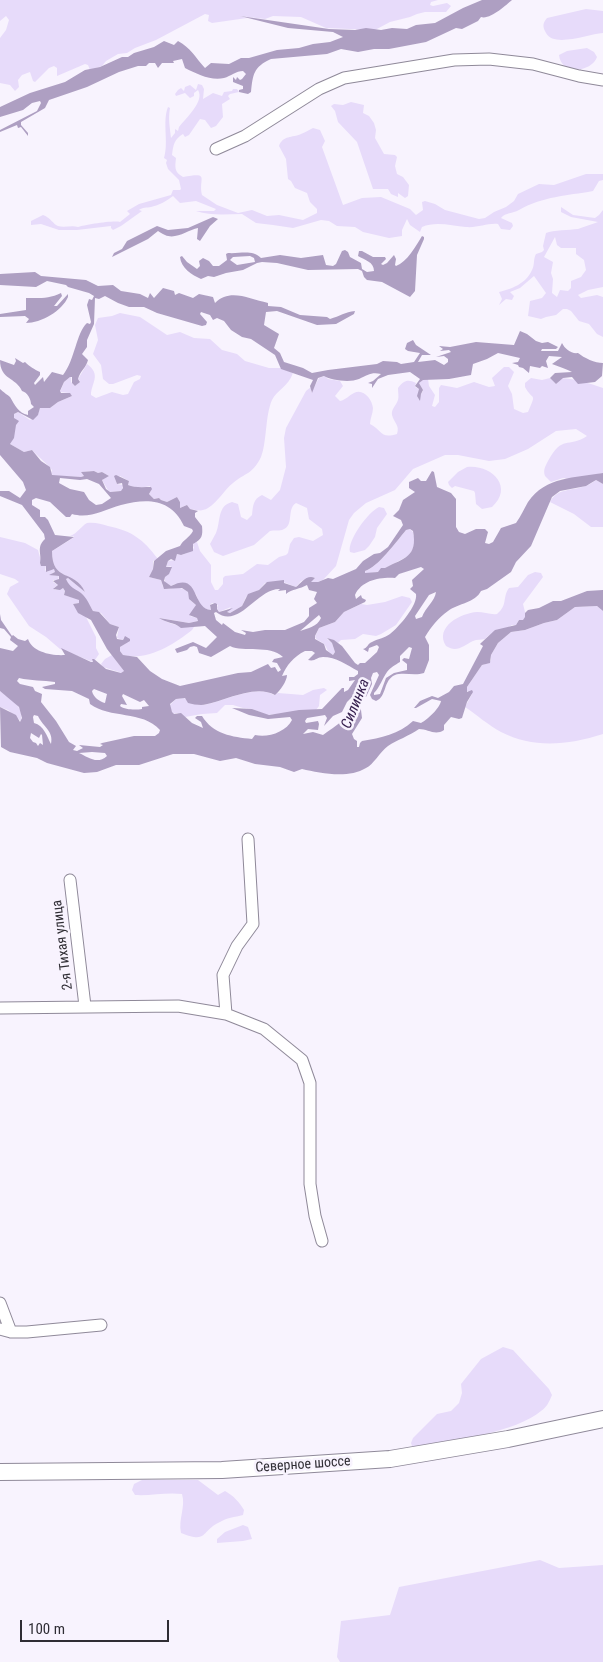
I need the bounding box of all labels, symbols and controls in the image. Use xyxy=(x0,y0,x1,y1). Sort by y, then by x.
water label: Силинка xyxy=(338,677,374,731)
street label: 2-я Тихая улица xyxy=(49,899,77,991)
street label: Северное шоссе xyxy=(255,1453,351,1477)
scale bar xyxy=(22,1610,171,1642)
text: 100 m xyxy=(28,1620,65,1638)

